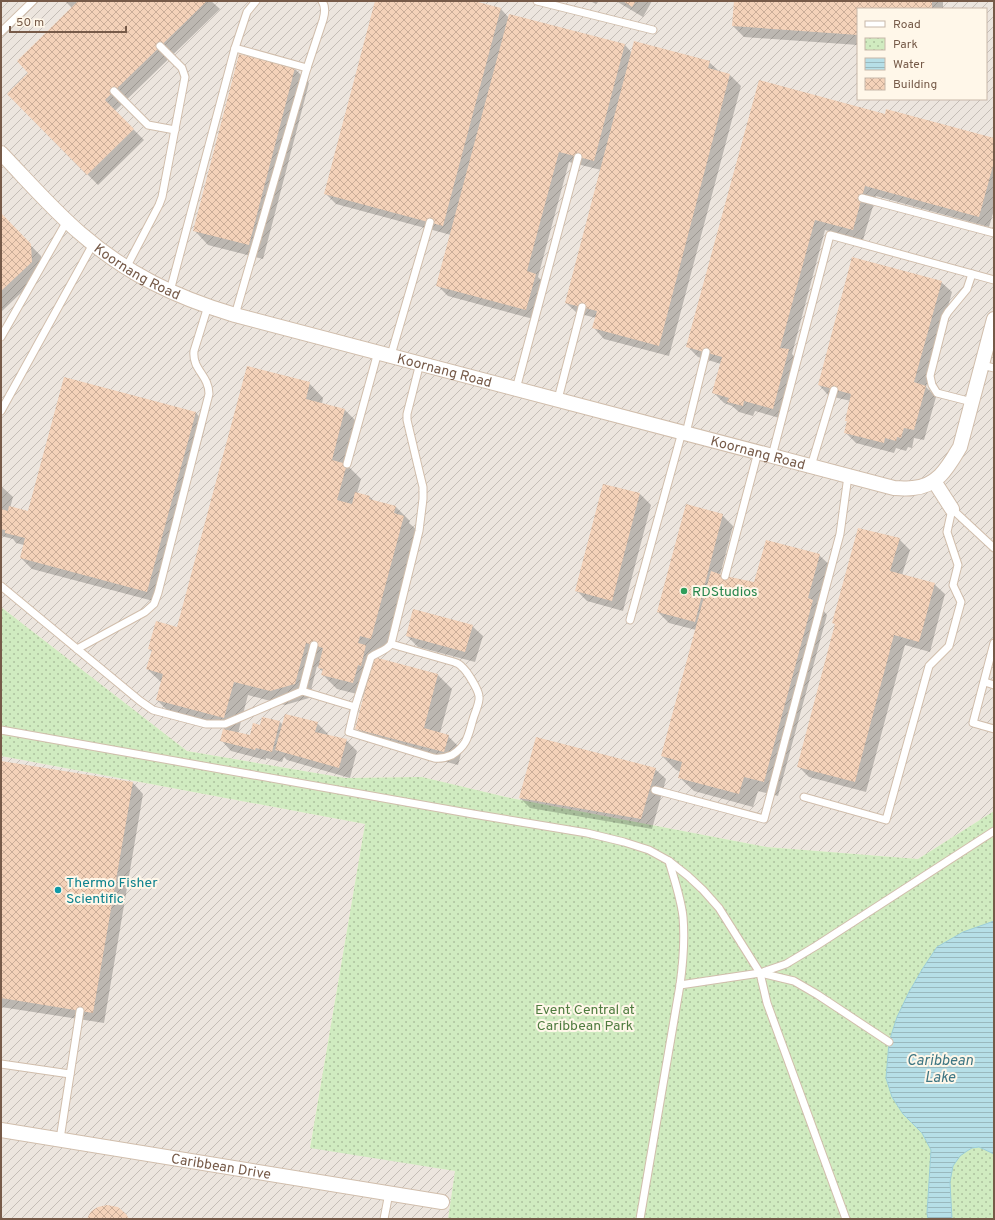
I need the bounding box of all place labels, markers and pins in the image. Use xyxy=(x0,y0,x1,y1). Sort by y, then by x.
place label: RDStudios xyxy=(692,584,758,601)
marker: RDStudios xyxy=(679,586,689,596)
place label: Thermo Fisher Scientific xyxy=(66,875,158,908)
marker: Thermo Fisher Scientific xyxy=(53,885,63,895)

